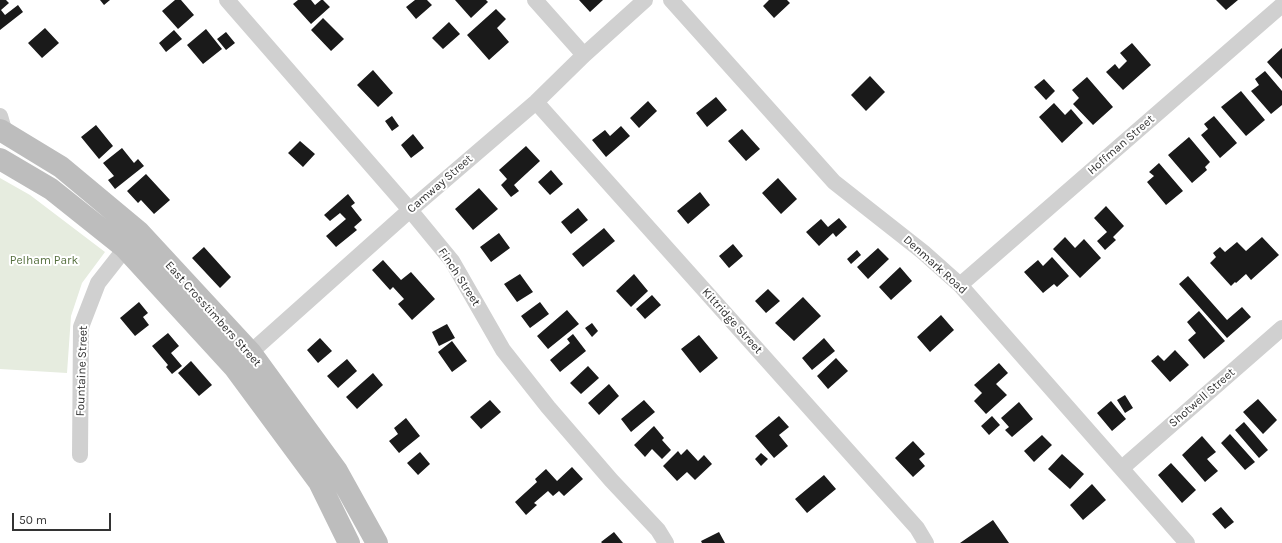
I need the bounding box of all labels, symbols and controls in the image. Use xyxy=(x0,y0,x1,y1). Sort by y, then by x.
street label: Hoffman Street xyxy=(1085,112,1157,178)
street label: Camway Street xyxy=(404,152,476,216)
street label: Denmark Road xyxy=(900,233,970,297)
street label: Finch Street xyxy=(435,245,483,309)
park label: Pelham Park xyxy=(10,254,78,268)
street label: East Crosstimbers Street xyxy=(162,258,264,370)
street label: Kittridge Street xyxy=(699,285,765,357)
street label: Fountaine Street xyxy=(73,325,91,417)
street label: Shotwell Street xyxy=(1166,365,1238,431)
scale bar xyxy=(14,505,113,531)
text: 50 m xyxy=(19,513,47,527)

